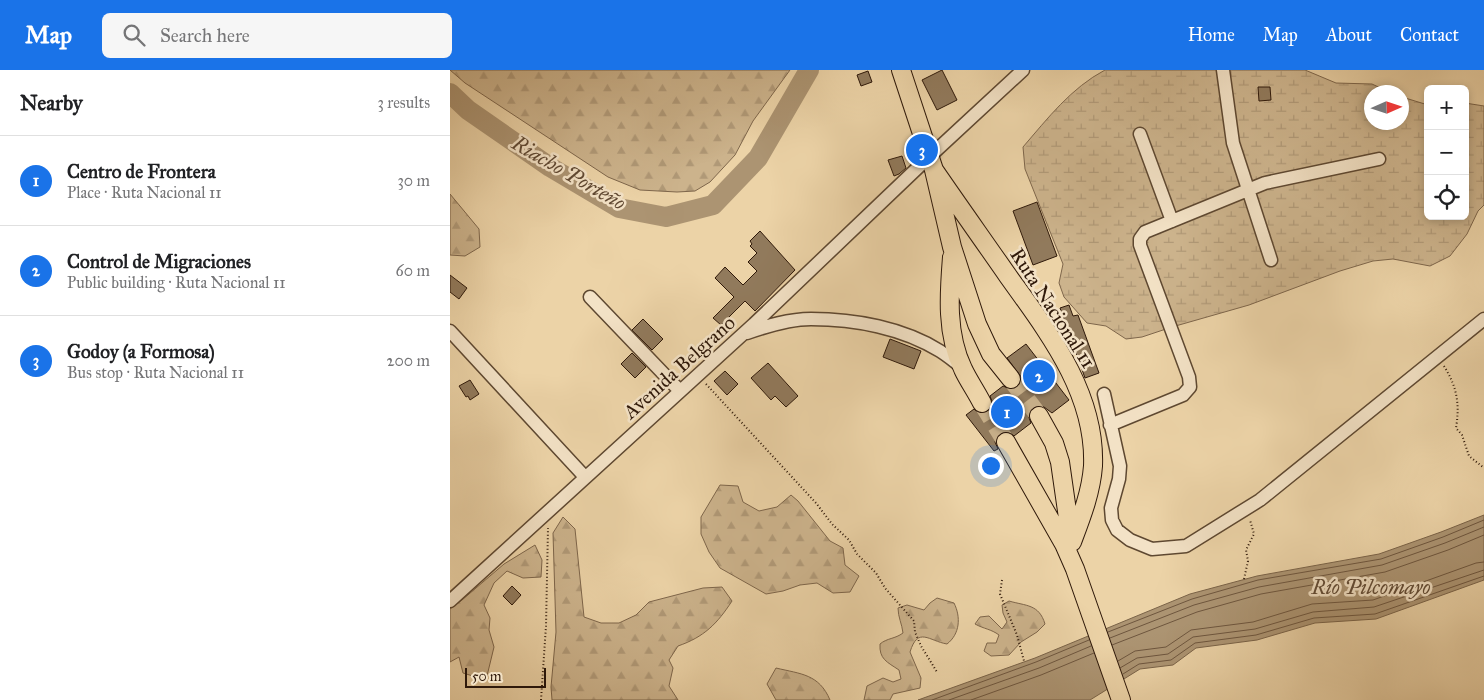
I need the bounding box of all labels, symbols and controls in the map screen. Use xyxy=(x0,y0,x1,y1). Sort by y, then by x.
search box xyxy=(102,13,452,58)
text: Map xyxy=(25,20,72,50)
icon: search xyxy=(120,21,148,49)
text: Search here xyxy=(160,24,250,47)
text: Home xyxy=(1188,24,1235,46)
text: Map xyxy=(1263,24,1298,46)
text: About xyxy=(1326,24,1372,46)
text: Contact xyxy=(1400,24,1459,46)
north arrow xyxy=(1364,85,1409,130)
map controls xyxy=(1424,85,1469,220)
button: + xyxy=(1424,85,1469,130)
text: Nearby xyxy=(20,90,83,116)
text: 3 results xyxy=(377,93,430,112)
water label: Riacho Porteño xyxy=(507,130,630,216)
button: − xyxy=(1424,130,1469,175)
pin: 3 xyxy=(906,131,938,169)
text: Centro de Frontera xyxy=(67,160,216,183)
text: 1 xyxy=(33,171,39,190)
text: 30 m xyxy=(397,171,430,190)
button: locate xyxy=(1424,175,1469,220)
text: Place · Ruta Nacional 11 xyxy=(67,183,222,202)
street label: Ruta Nacional 11 xyxy=(1005,244,1101,373)
text: Control de Migraciones xyxy=(67,250,251,273)
text: 2 xyxy=(32,261,40,280)
text: 60 m xyxy=(396,261,430,280)
text: Public building · Ruta Nacional 11 xyxy=(67,273,286,292)
street label: Avenida Belgrano xyxy=(617,310,741,425)
text: Godoy (a Formosa) xyxy=(67,340,215,363)
text: 3 xyxy=(33,351,39,370)
text: 200 m xyxy=(387,351,430,370)
pin: 2 xyxy=(1023,357,1055,395)
text: Bus stop · Ruta Nacional 11 xyxy=(67,363,244,382)
pin: 1 xyxy=(991,393,1023,431)
your location xyxy=(978,453,1004,479)
water label: Río Pilcomayo xyxy=(1310,574,1431,600)
scale bar xyxy=(465,665,546,688)
text: 50 m xyxy=(472,668,501,685)

